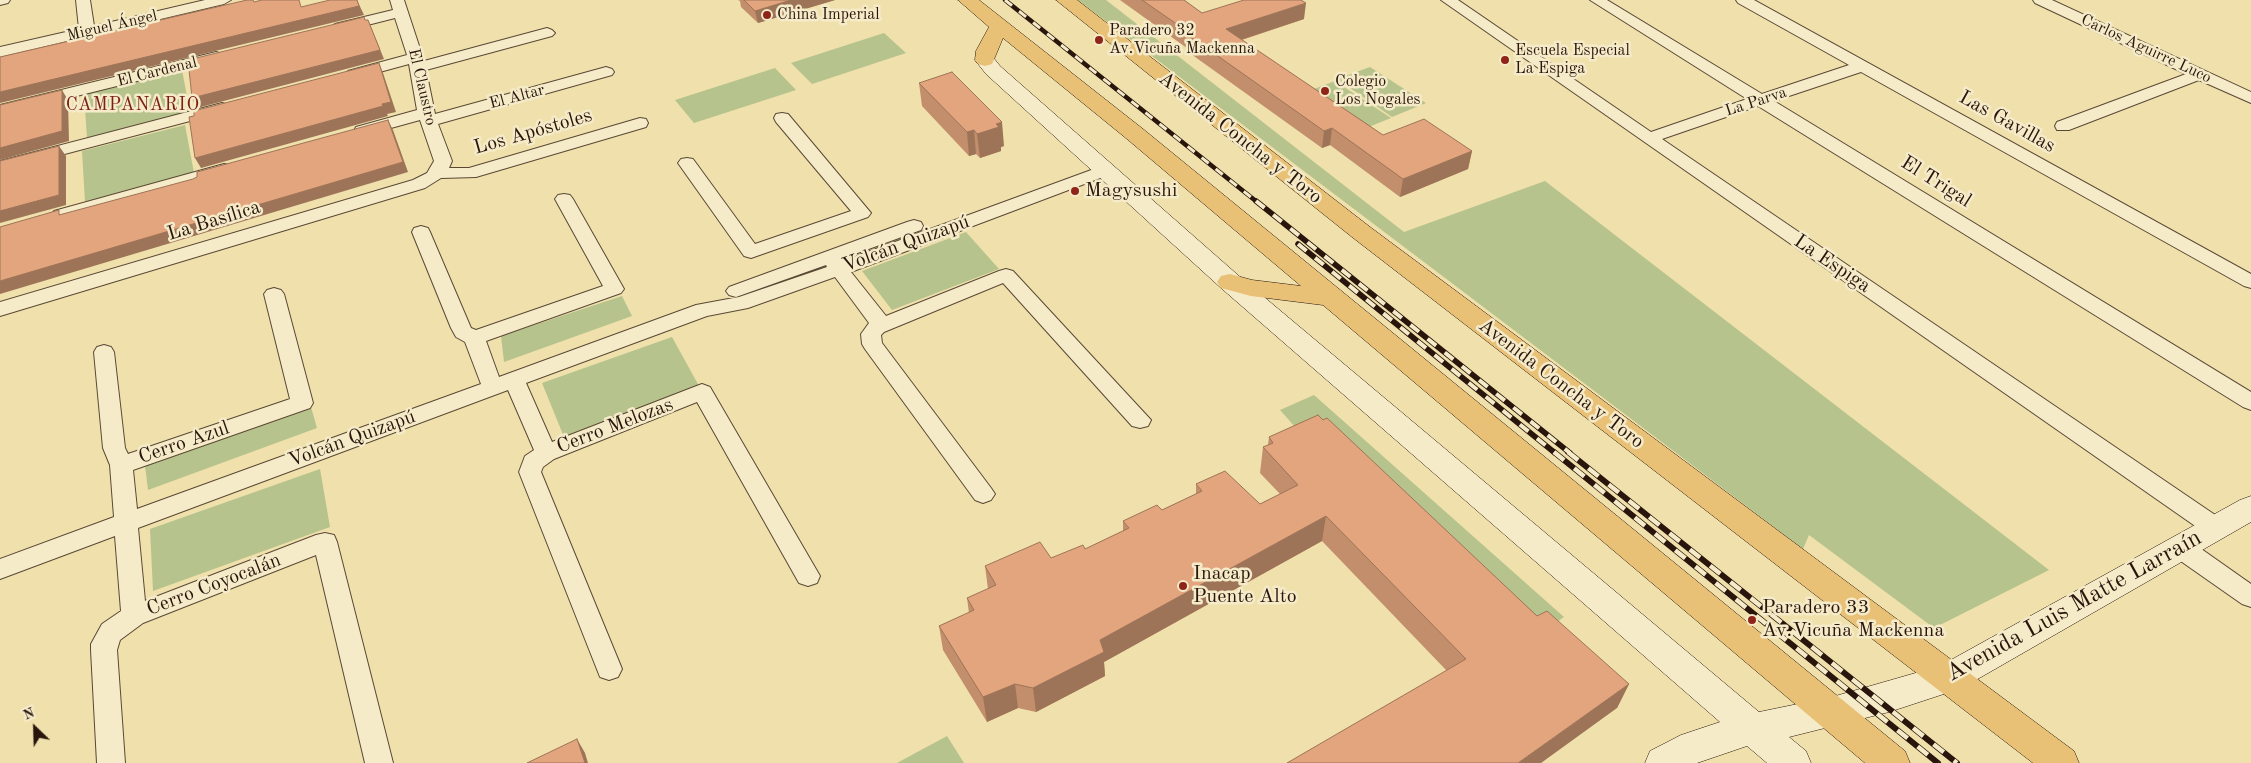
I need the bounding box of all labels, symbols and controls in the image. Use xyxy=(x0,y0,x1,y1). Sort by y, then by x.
place label: China Imperial xyxy=(777,5,880,25)
street label: Miguel Ángel xyxy=(65,6,159,46)
marker: China Imperial xyxy=(761,9,773,21)
street label: Carlos Aguirre Luco xyxy=(2078,10,2214,88)
place label: Paradero 32 Av.Vicuña Mackenna xyxy=(1109,21,1255,59)
marker: Paradero 32 Av.Vicuña Mackenna xyxy=(1093,34,1105,46)
place label: Escuela Especial La Espiga xyxy=(1515,41,1630,79)
street label: El Claustro xyxy=(404,47,440,127)
street label: El Cardenal xyxy=(115,53,199,91)
marker: Escuela Especial La Espiga xyxy=(1499,54,1511,66)
street label: Avenida Concha y Toro xyxy=(1153,67,1327,209)
place label: Colegio Los Nogales xyxy=(1335,72,1421,110)
street label: El Altar xyxy=(487,80,547,114)
street label: La Parva xyxy=(1723,83,1789,121)
marker: Colegio Los Nogales xyxy=(1319,85,1331,97)
street label: Las Gavillas xyxy=(1955,86,2059,158)
district label: CAMPANARIO xyxy=(65,94,201,116)
street label: Los Apóstoles xyxy=(471,104,595,160)
street label: El Trigal xyxy=(1896,151,1976,213)
place label: Magysushi xyxy=(1085,179,1177,203)
marker: Magysushi xyxy=(1069,185,1081,197)
street label: La Basílica xyxy=(165,195,263,247)
street label: Volcán Quizapú xyxy=(839,210,973,278)
street label: La Espiga xyxy=(1789,230,1875,298)
street label: Avenida Concha y Toro xyxy=(1473,314,1649,454)
street label: Cerro Melozas xyxy=(553,393,677,459)
street label: Volcán Quizapú xyxy=(285,405,419,473)
street label: Cerro Azul xyxy=(135,416,233,470)
street label: Avenida Luis Matte Larraín xyxy=(1941,524,2207,688)
street label: Cerro Coyocalán xyxy=(143,548,285,622)
place label: Inacap Puente Alto xyxy=(1193,562,1297,609)
marker: Inacap Puente Alto xyxy=(1177,580,1189,592)
place label: Paradero 33 Av.Vicuña Mackenna xyxy=(1762,596,1944,643)
marker: Paradero 33 Av.Vicuña Mackenna xyxy=(1746,614,1758,626)
north arrow xyxy=(10,703,60,753)
text: N xyxy=(21,706,37,723)

